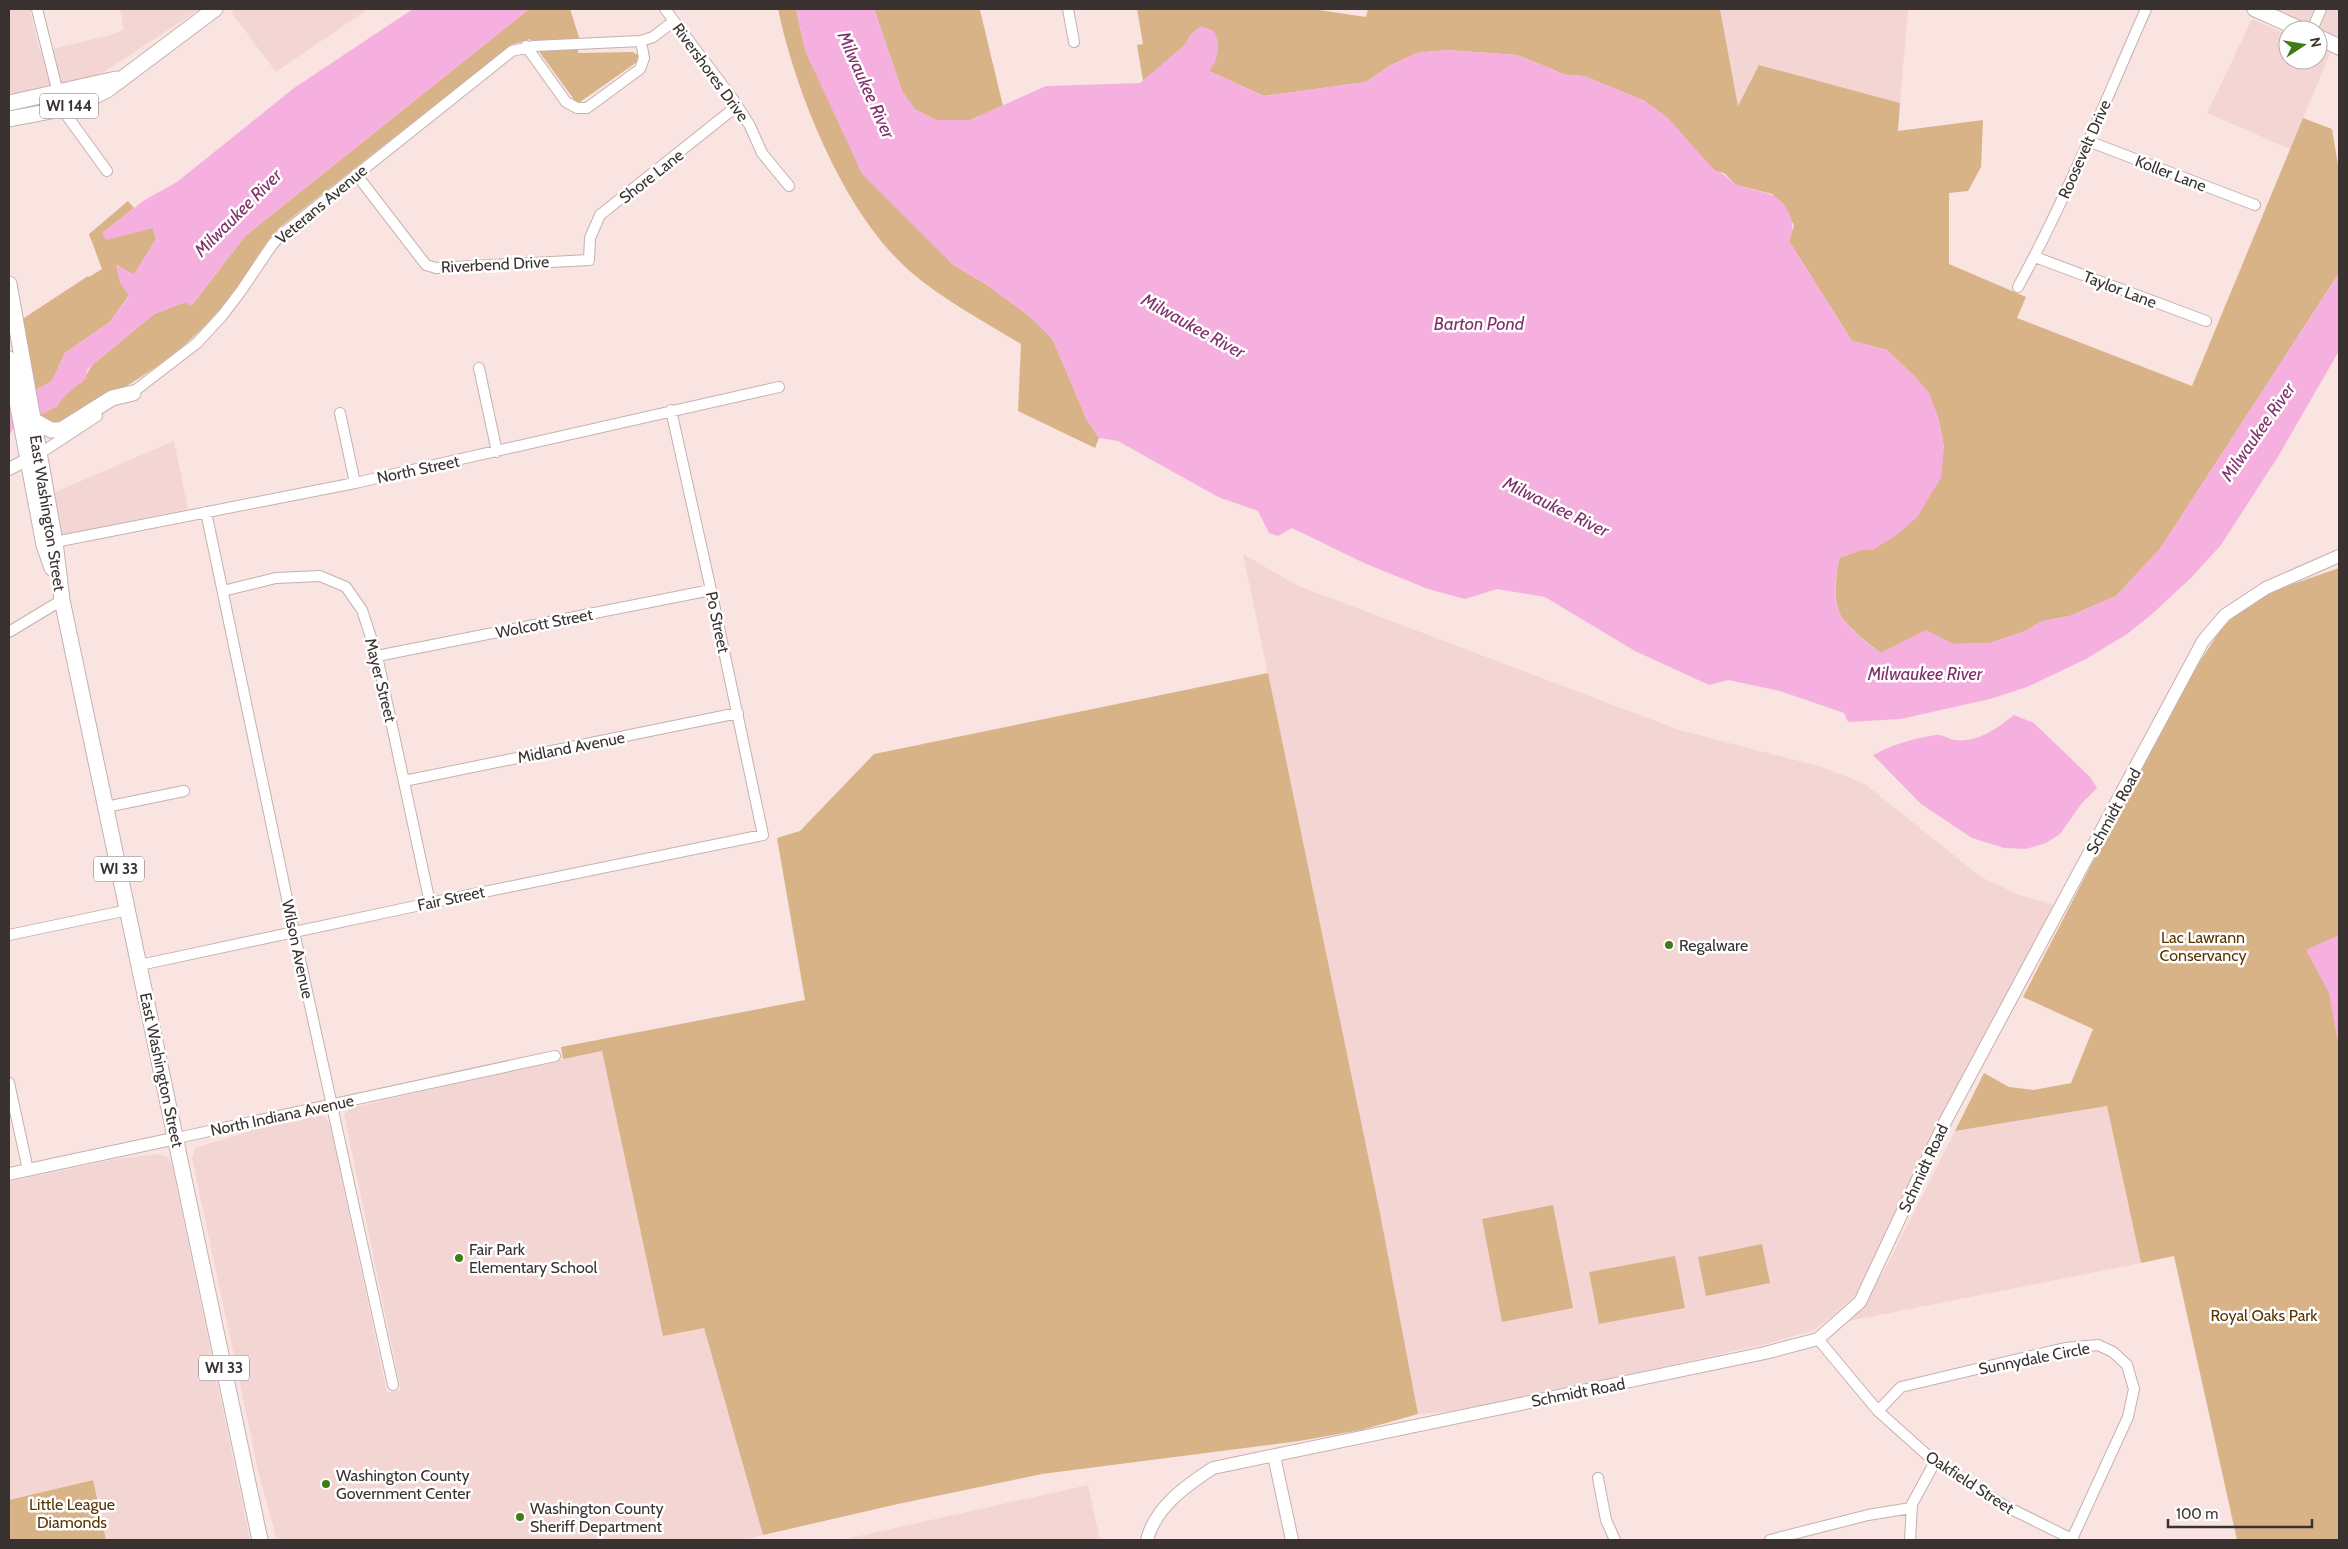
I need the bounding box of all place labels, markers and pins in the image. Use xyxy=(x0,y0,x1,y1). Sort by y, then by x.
place label: Regalware xyxy=(1679,936,1748,955)
marker: Regalware xyxy=(1663,939,1675,951)
place label: Fair Park Elementary School xyxy=(469,1240,597,1277)
marker: Fair Park Elementary School xyxy=(453,1252,465,1264)
place label: Washington County Government Center xyxy=(336,1466,471,1503)
marker: Washington County Government Center xyxy=(320,1478,332,1490)
place label: Washington County Sheriff Department xyxy=(530,1499,664,1536)
marker: Washington County Sheriff Department xyxy=(514,1511,526,1523)

